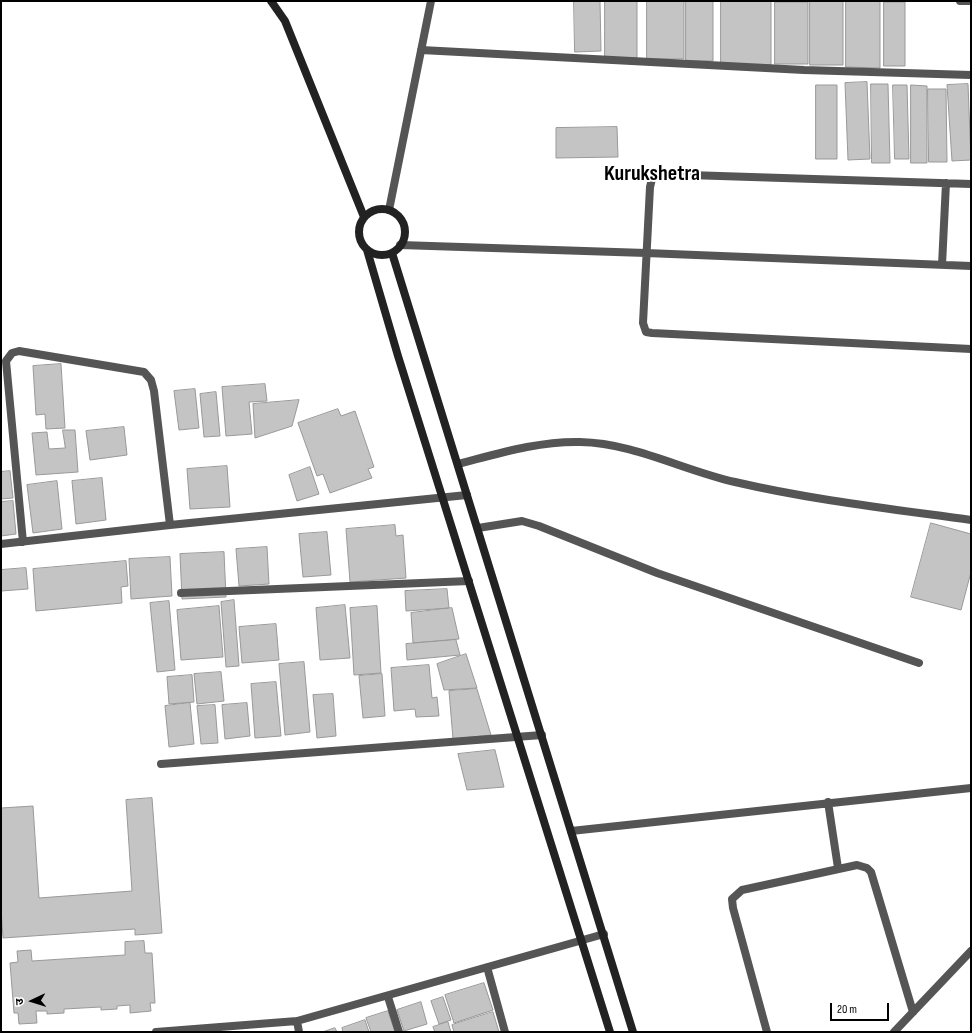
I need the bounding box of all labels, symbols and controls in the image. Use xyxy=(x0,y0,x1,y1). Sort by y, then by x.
district label: Kurukshetra xyxy=(604,161,700,187)
north arrow xyxy=(12,981,52,1021)
scale bar xyxy=(832,995,891,1021)
text: उ xyxy=(13,998,26,1006)
text: 20 m xyxy=(837,1002,857,1017)

